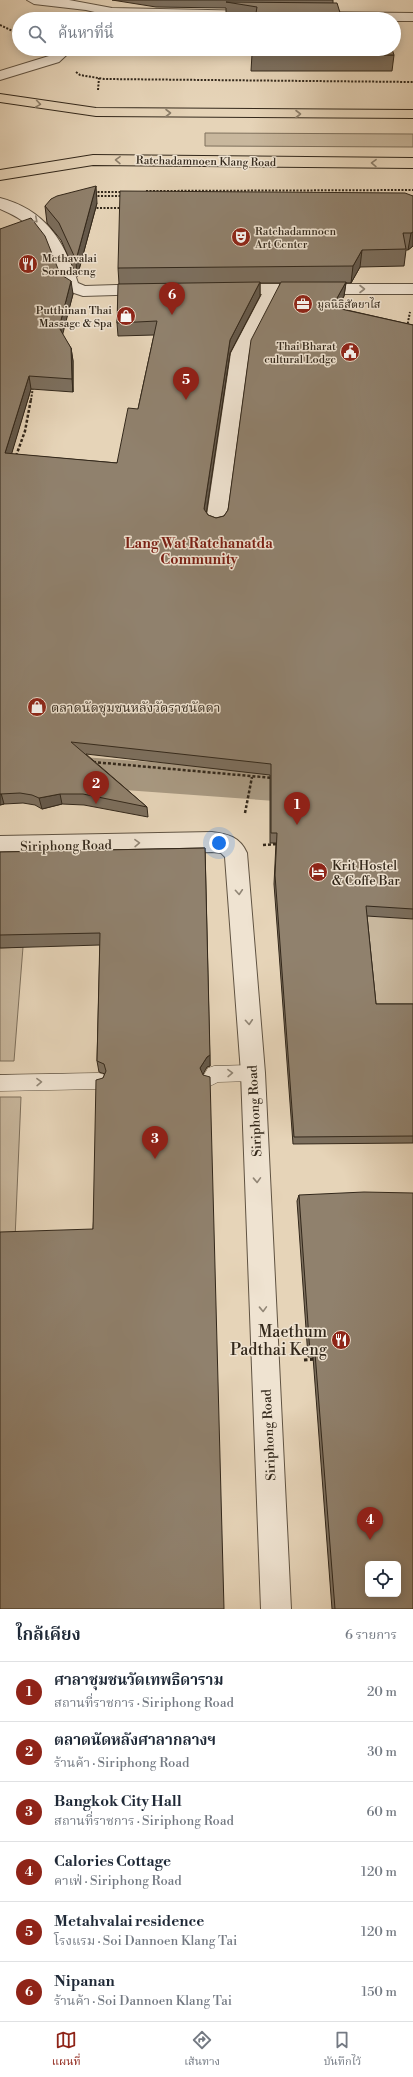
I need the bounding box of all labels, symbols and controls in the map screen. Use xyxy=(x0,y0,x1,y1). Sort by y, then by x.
search box xyxy=(12,12,401,56)
icon: search xyxy=(26,23,48,45)
text: ค้นหาที่นี่ xyxy=(58,24,114,43)
one-way arrow xyxy=(35,99,42,108)
one-way arrow xyxy=(165,109,171,117)
one-way arrow xyxy=(295,110,301,118)
street label: Ratchadamnoen Klang Road xyxy=(136,154,277,170)
one-way arrow xyxy=(115,156,121,164)
one-way arrow xyxy=(371,159,377,167)
one-way arrow xyxy=(30,216,37,223)
place label: Ratchadamnoen Art Center xyxy=(254,225,337,252)
theatre icon: Ratchadamnoen Art Center xyxy=(230,226,252,248)
place label: Methavalai Sorndaeng xyxy=(42,252,97,279)
restaurant icon: Methavalai Sorndaeng xyxy=(17,253,39,275)
pin: 6 xyxy=(159,282,185,315)
one-way arrow xyxy=(359,285,365,293)
office icon: มูลนิธิสัตยาไส xyxy=(292,293,314,315)
place label: มูลนิธิสัตยาไส xyxy=(317,297,381,312)
place label: Putthinan Thai Massage & Spa xyxy=(36,304,112,331)
shop icon: Putthinan Thai Massage & Spa xyxy=(115,305,137,327)
place label: Thai Bharat cultural Lodge xyxy=(264,340,336,367)
public building icon: Thai Bharat cultural Lodge xyxy=(339,341,361,363)
pin: 5 xyxy=(173,367,199,400)
district label: Lang Wat Ratchanatda Community xyxy=(125,535,273,569)
shop icon: ตลาดนัดชุมชนหลังวัดราชนัดดา xyxy=(26,696,48,718)
place label: ตลาดนัดชุมชนหลังวัดราชนัดดา xyxy=(51,700,220,716)
pin: 2 xyxy=(83,771,109,804)
pin: 1 xyxy=(284,792,310,825)
your location xyxy=(209,833,229,853)
street label: Siriphong Road xyxy=(20,837,113,855)
one-way arrow xyxy=(134,839,140,847)
place label: Krit Hostel & Coffe Bar xyxy=(332,858,400,889)
hotel icon: Krit Hostel & Coffe Bar xyxy=(307,861,329,883)
one-way arrow xyxy=(234,889,243,895)
one-way arrow xyxy=(244,1019,253,1025)
street label: Siriphong Road xyxy=(245,1064,265,1157)
one-way arrow xyxy=(227,1069,233,1078)
one-way arrow xyxy=(36,1078,42,1087)
pin: 3 xyxy=(142,1126,168,1159)
one-way arrow xyxy=(253,1177,262,1183)
one-way arrow xyxy=(258,1306,267,1312)
place label: Maethum Padthai Keng xyxy=(230,1322,328,1360)
restaurant icon: Maethum Padthai Keng xyxy=(330,1329,352,1351)
street label: Siriphong Road xyxy=(259,1388,279,1481)
pin: 4 xyxy=(357,1507,383,1540)
map controls xyxy=(365,1561,401,1597)
button: locate xyxy=(365,1561,401,1597)
text: ใกล้เคียง xyxy=(16,1624,81,1646)
text: 6 รายการ xyxy=(345,1627,397,1643)
text: ศาลาชุมชนวัดเทพธิดาราม xyxy=(54,1671,224,1690)
text: 1 xyxy=(26,1684,32,1700)
text: 20 m xyxy=(367,1684,397,1700)
text: สถานที่ราชการ · Siriphong Road xyxy=(54,1695,234,1711)
text: ตลาดนัดหลังศาลากลางฯ xyxy=(54,1731,216,1750)
text: 2 xyxy=(25,1744,33,1760)
text: 30 m xyxy=(367,1744,397,1760)
text: ร้านค้า · Siriphong Road xyxy=(54,1755,189,1771)
text: Bangkok City Hall xyxy=(54,1792,182,1811)
text: 3 xyxy=(25,1804,33,1820)
text: 60 m xyxy=(366,1804,397,1820)
text: สถานที่ราชการ · Siriphong Road xyxy=(54,1813,234,1829)
text: Calories Cottage xyxy=(54,1852,171,1871)
text: 4 xyxy=(25,1864,33,1880)
text: 120 m xyxy=(361,1864,397,1880)
text: คาเฟ่ · Siriphong Road xyxy=(54,1873,182,1889)
text: Metahvalai residence xyxy=(54,1912,204,1931)
text: 5 xyxy=(25,1924,33,1940)
text: 120 m xyxy=(361,1924,397,1940)
text: โรงแรม · Soi Dannoen Klang Tai xyxy=(54,1933,237,1949)
text: Nipanan xyxy=(54,1972,115,1991)
text: 6 xyxy=(25,1984,33,2000)
text: 150 m xyxy=(362,1984,397,2000)
text: ร้านค้า · Soi Dannoen Klang Tai xyxy=(54,1993,232,2009)
tab: แผนที่ xyxy=(52,2029,81,2071)
tab: เส้นทาง xyxy=(184,2029,220,2071)
tab: บันทึกไว้ xyxy=(324,2029,361,2071)

